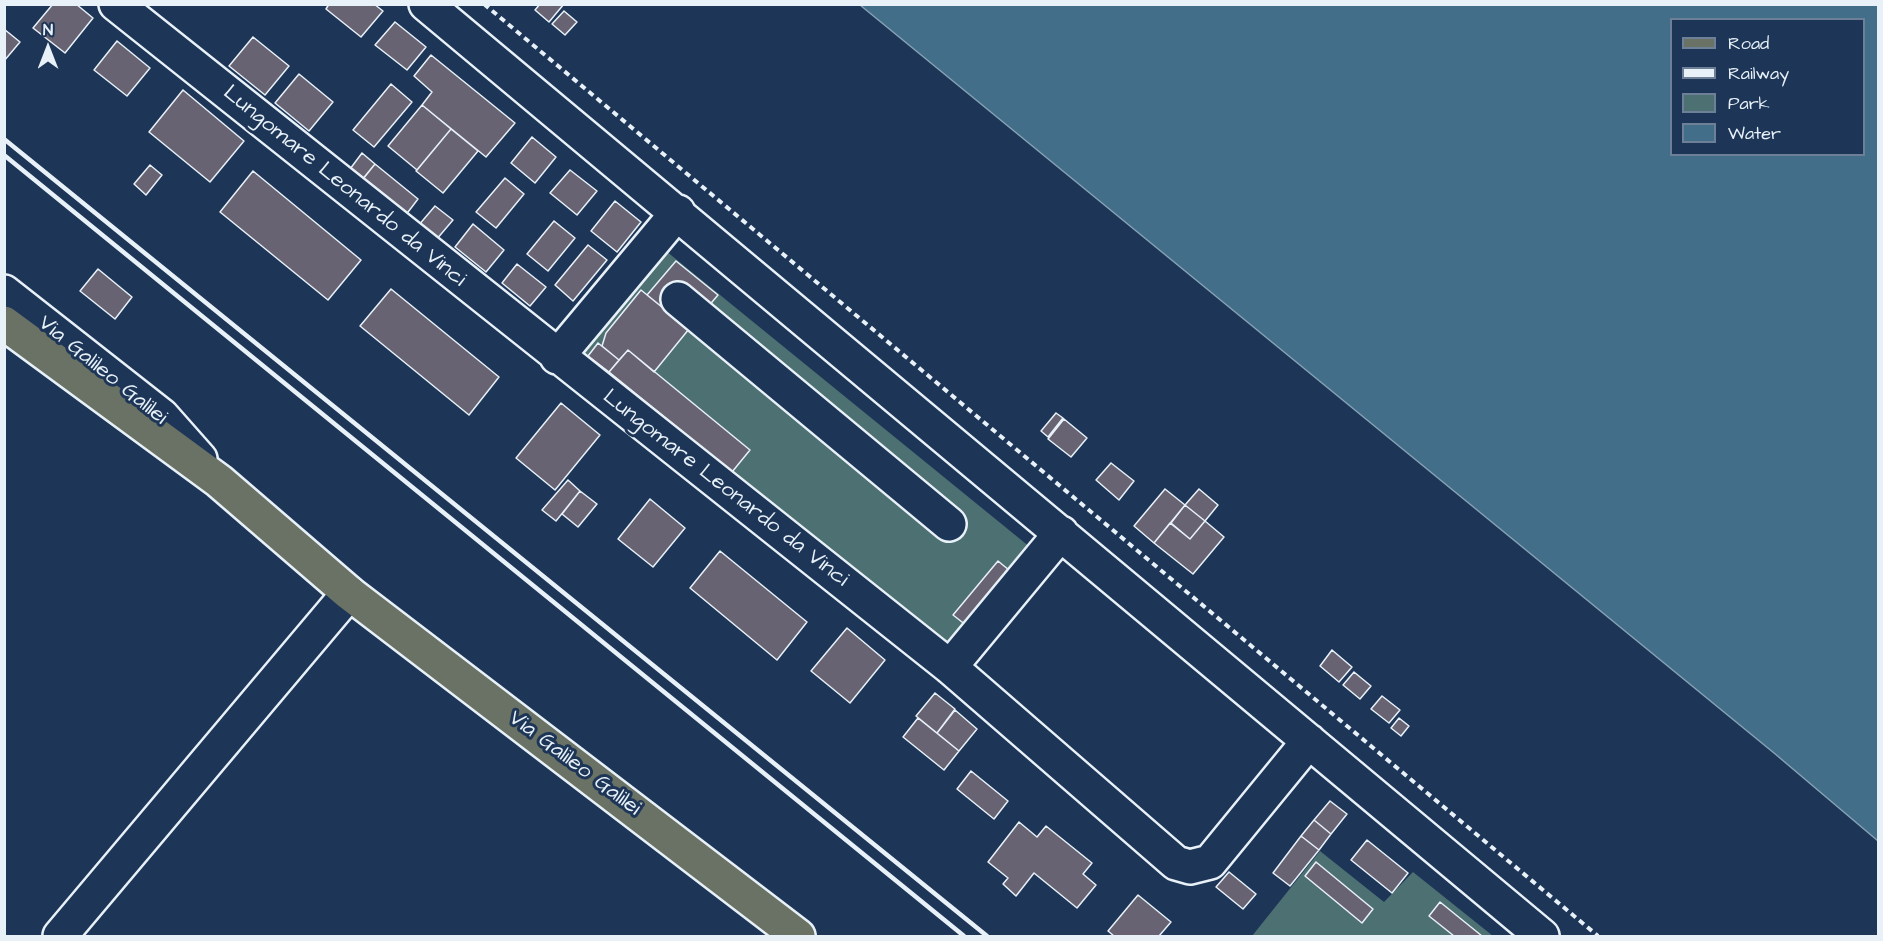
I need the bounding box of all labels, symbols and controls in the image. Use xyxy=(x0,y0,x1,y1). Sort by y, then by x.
north arrow xyxy=(18,18,78,78)
legend xyxy=(1670,18,1865,156)
text: N xyxy=(43,19,53,41)
text: Road xyxy=(1728,31,1769,56)
text: Railway xyxy=(1728,61,1789,86)
street label: Lungomare Leonardo da Vinci xyxy=(217,81,471,293)
text: Park xyxy=(1728,91,1770,116)
text: Water xyxy=(1728,121,1781,146)
street label: Via Galileo Galilei xyxy=(32,311,172,431)
street label: Lungomare Leonardo da Vinci xyxy=(597,385,853,593)
street label: Via Galileo Galilei xyxy=(503,706,645,822)

